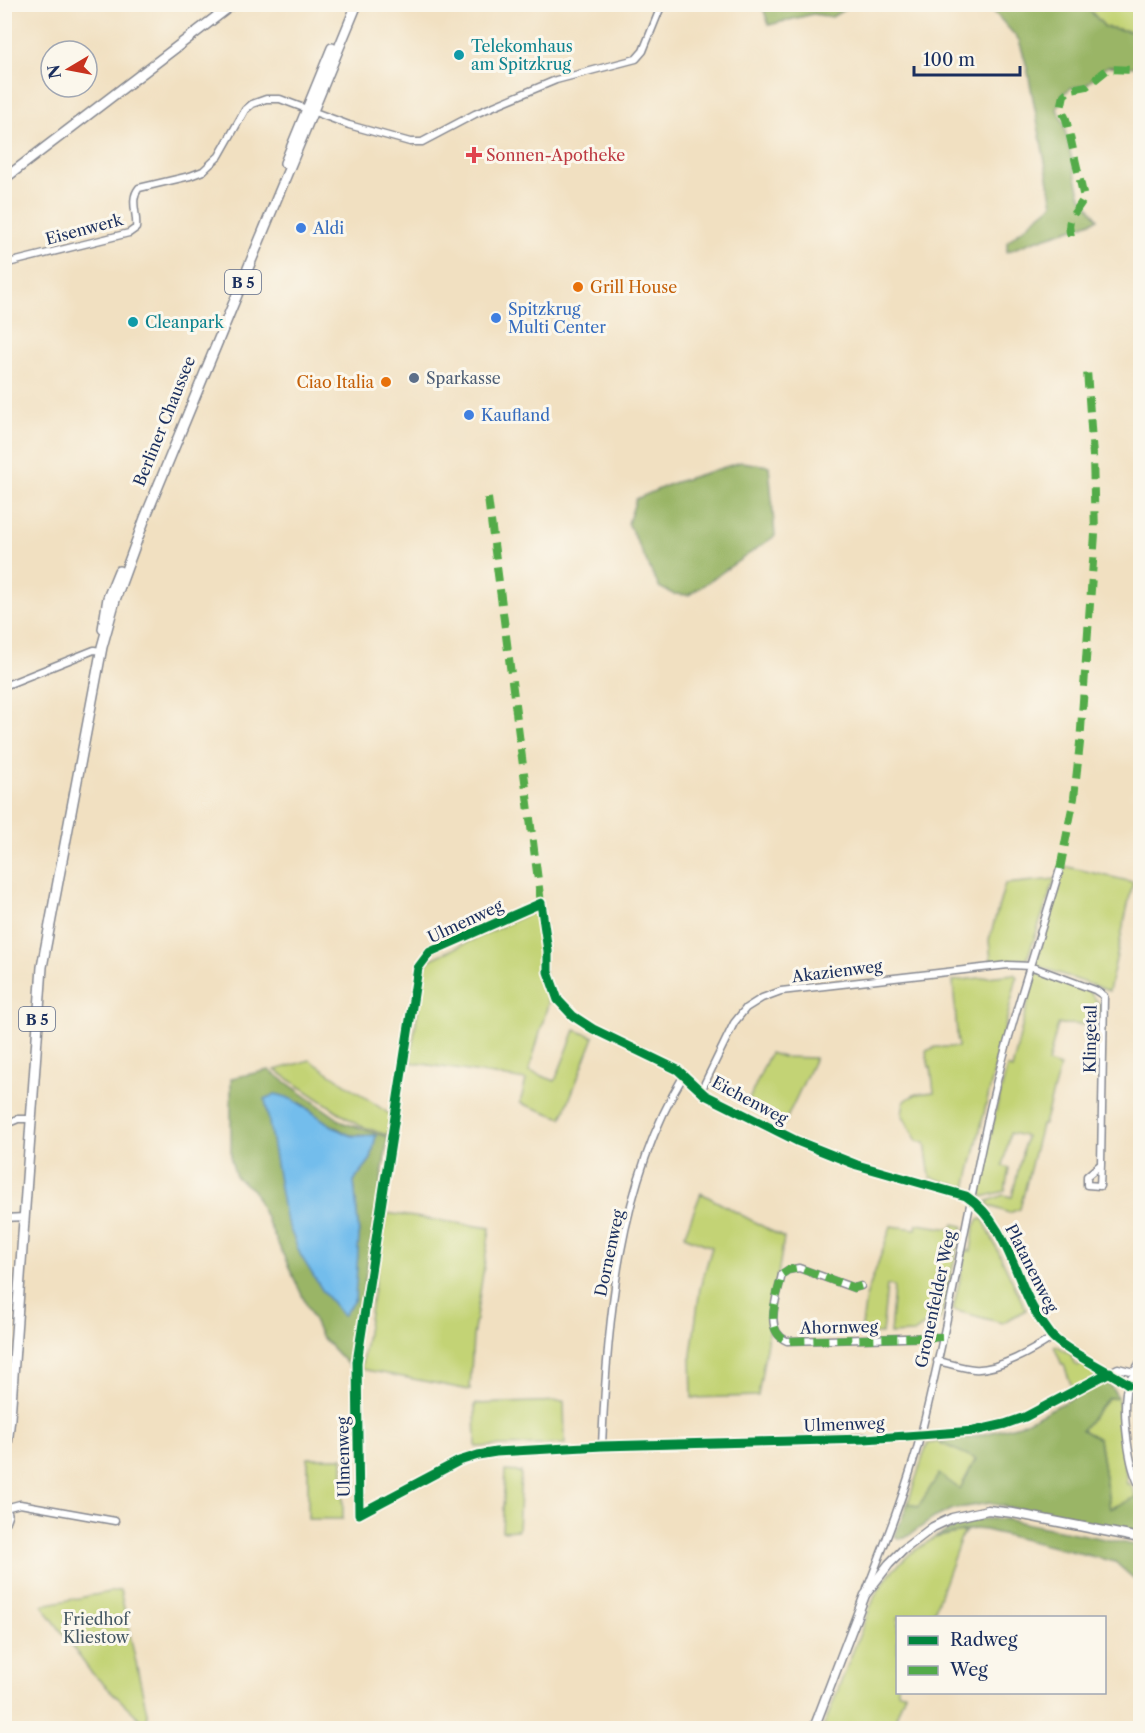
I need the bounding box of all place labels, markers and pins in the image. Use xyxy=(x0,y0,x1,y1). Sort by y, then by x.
place label: Telekomhaus am Spitzkrug xyxy=(471,36,573,74)
marker: Telekomhaus am Spitzkrug xyxy=(452,48,466,62)
place label: Sonnen-Apotheke xyxy=(486,145,625,165)
marker: Sonnen-Apotheke xyxy=(467,148,481,162)
place label: Aldi xyxy=(312,218,344,238)
marker: Aldi xyxy=(294,221,308,235)
place label: Grill House xyxy=(590,277,677,297)
marker: Grill House xyxy=(571,280,585,294)
place label: Spitzkrug Multi Center xyxy=(508,299,606,337)
marker: Spitzkrug Multi Center xyxy=(489,311,503,325)
place label: Cleanpark xyxy=(145,312,225,332)
marker: Cleanpark xyxy=(126,315,140,329)
place label: Sparkasse xyxy=(426,368,501,388)
marker: Sparkasse xyxy=(407,371,421,385)
place label: Ciao Italia xyxy=(296,372,375,392)
marker: Ciao Italia xyxy=(379,375,393,389)
place label: Kaufland xyxy=(481,405,550,425)
marker: Kaufland xyxy=(462,408,476,422)

